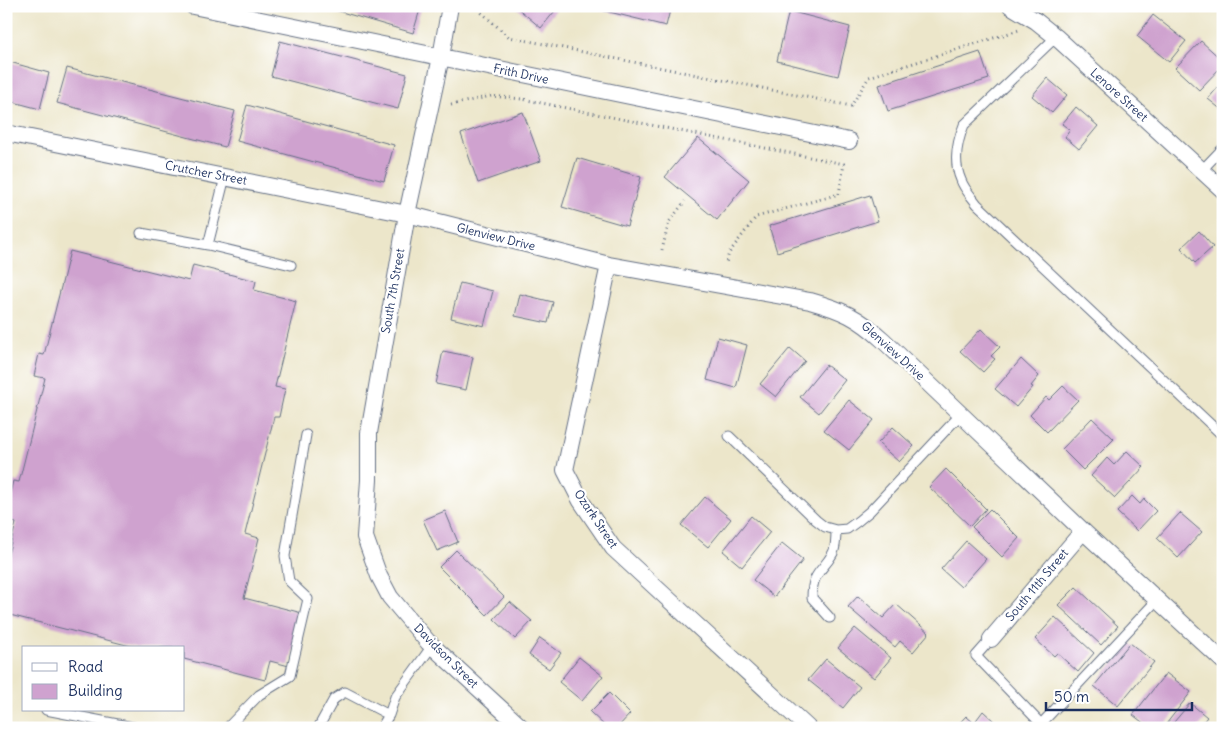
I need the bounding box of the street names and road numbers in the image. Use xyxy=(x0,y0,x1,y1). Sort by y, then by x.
street label: Frith Drive xyxy=(492,60,550,87)
street label: Lenore Street xyxy=(1087,65,1151,124)
street label: Crutcher Street xyxy=(164,157,248,188)
street label: Glenview Drive xyxy=(455,220,537,254)
street label: South 7th Street xyxy=(378,247,407,335)
street label: Glenview Drive xyxy=(858,318,928,383)
street label: Ozark Street xyxy=(571,486,622,551)
street label: South 11th Street xyxy=(1002,546,1071,624)
street label: Davidson Street xyxy=(411,620,482,691)

